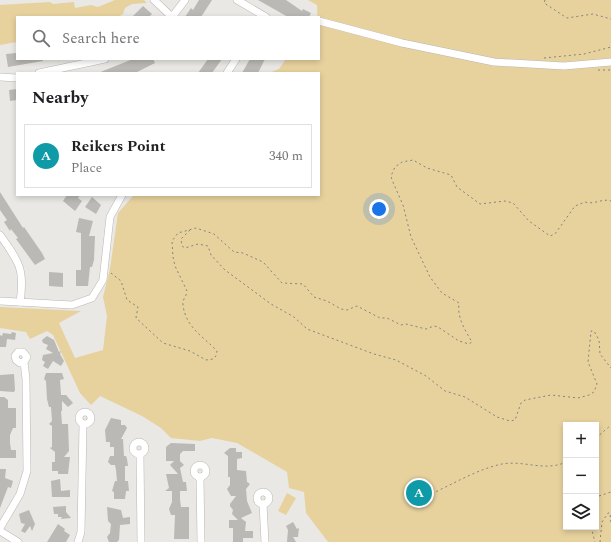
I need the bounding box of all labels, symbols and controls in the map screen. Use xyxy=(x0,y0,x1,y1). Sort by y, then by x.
search box xyxy=(16,16,320,60)
icon: search xyxy=(30,27,52,49)
text: Search here xyxy=(62,27,140,50)
text: Nearby xyxy=(32,85,88,111)
text: Reikers Point xyxy=(71,135,165,158)
text: A xyxy=(41,146,51,166)
text: 340 m xyxy=(269,146,303,166)
text: Place xyxy=(71,158,102,178)
your location xyxy=(369,199,389,219)
map controls xyxy=(563,422,599,530)
button: + xyxy=(563,422,599,458)
button: − xyxy=(563,458,599,494)
pin: A xyxy=(406,478,432,508)
button: layers xyxy=(563,494,599,530)

